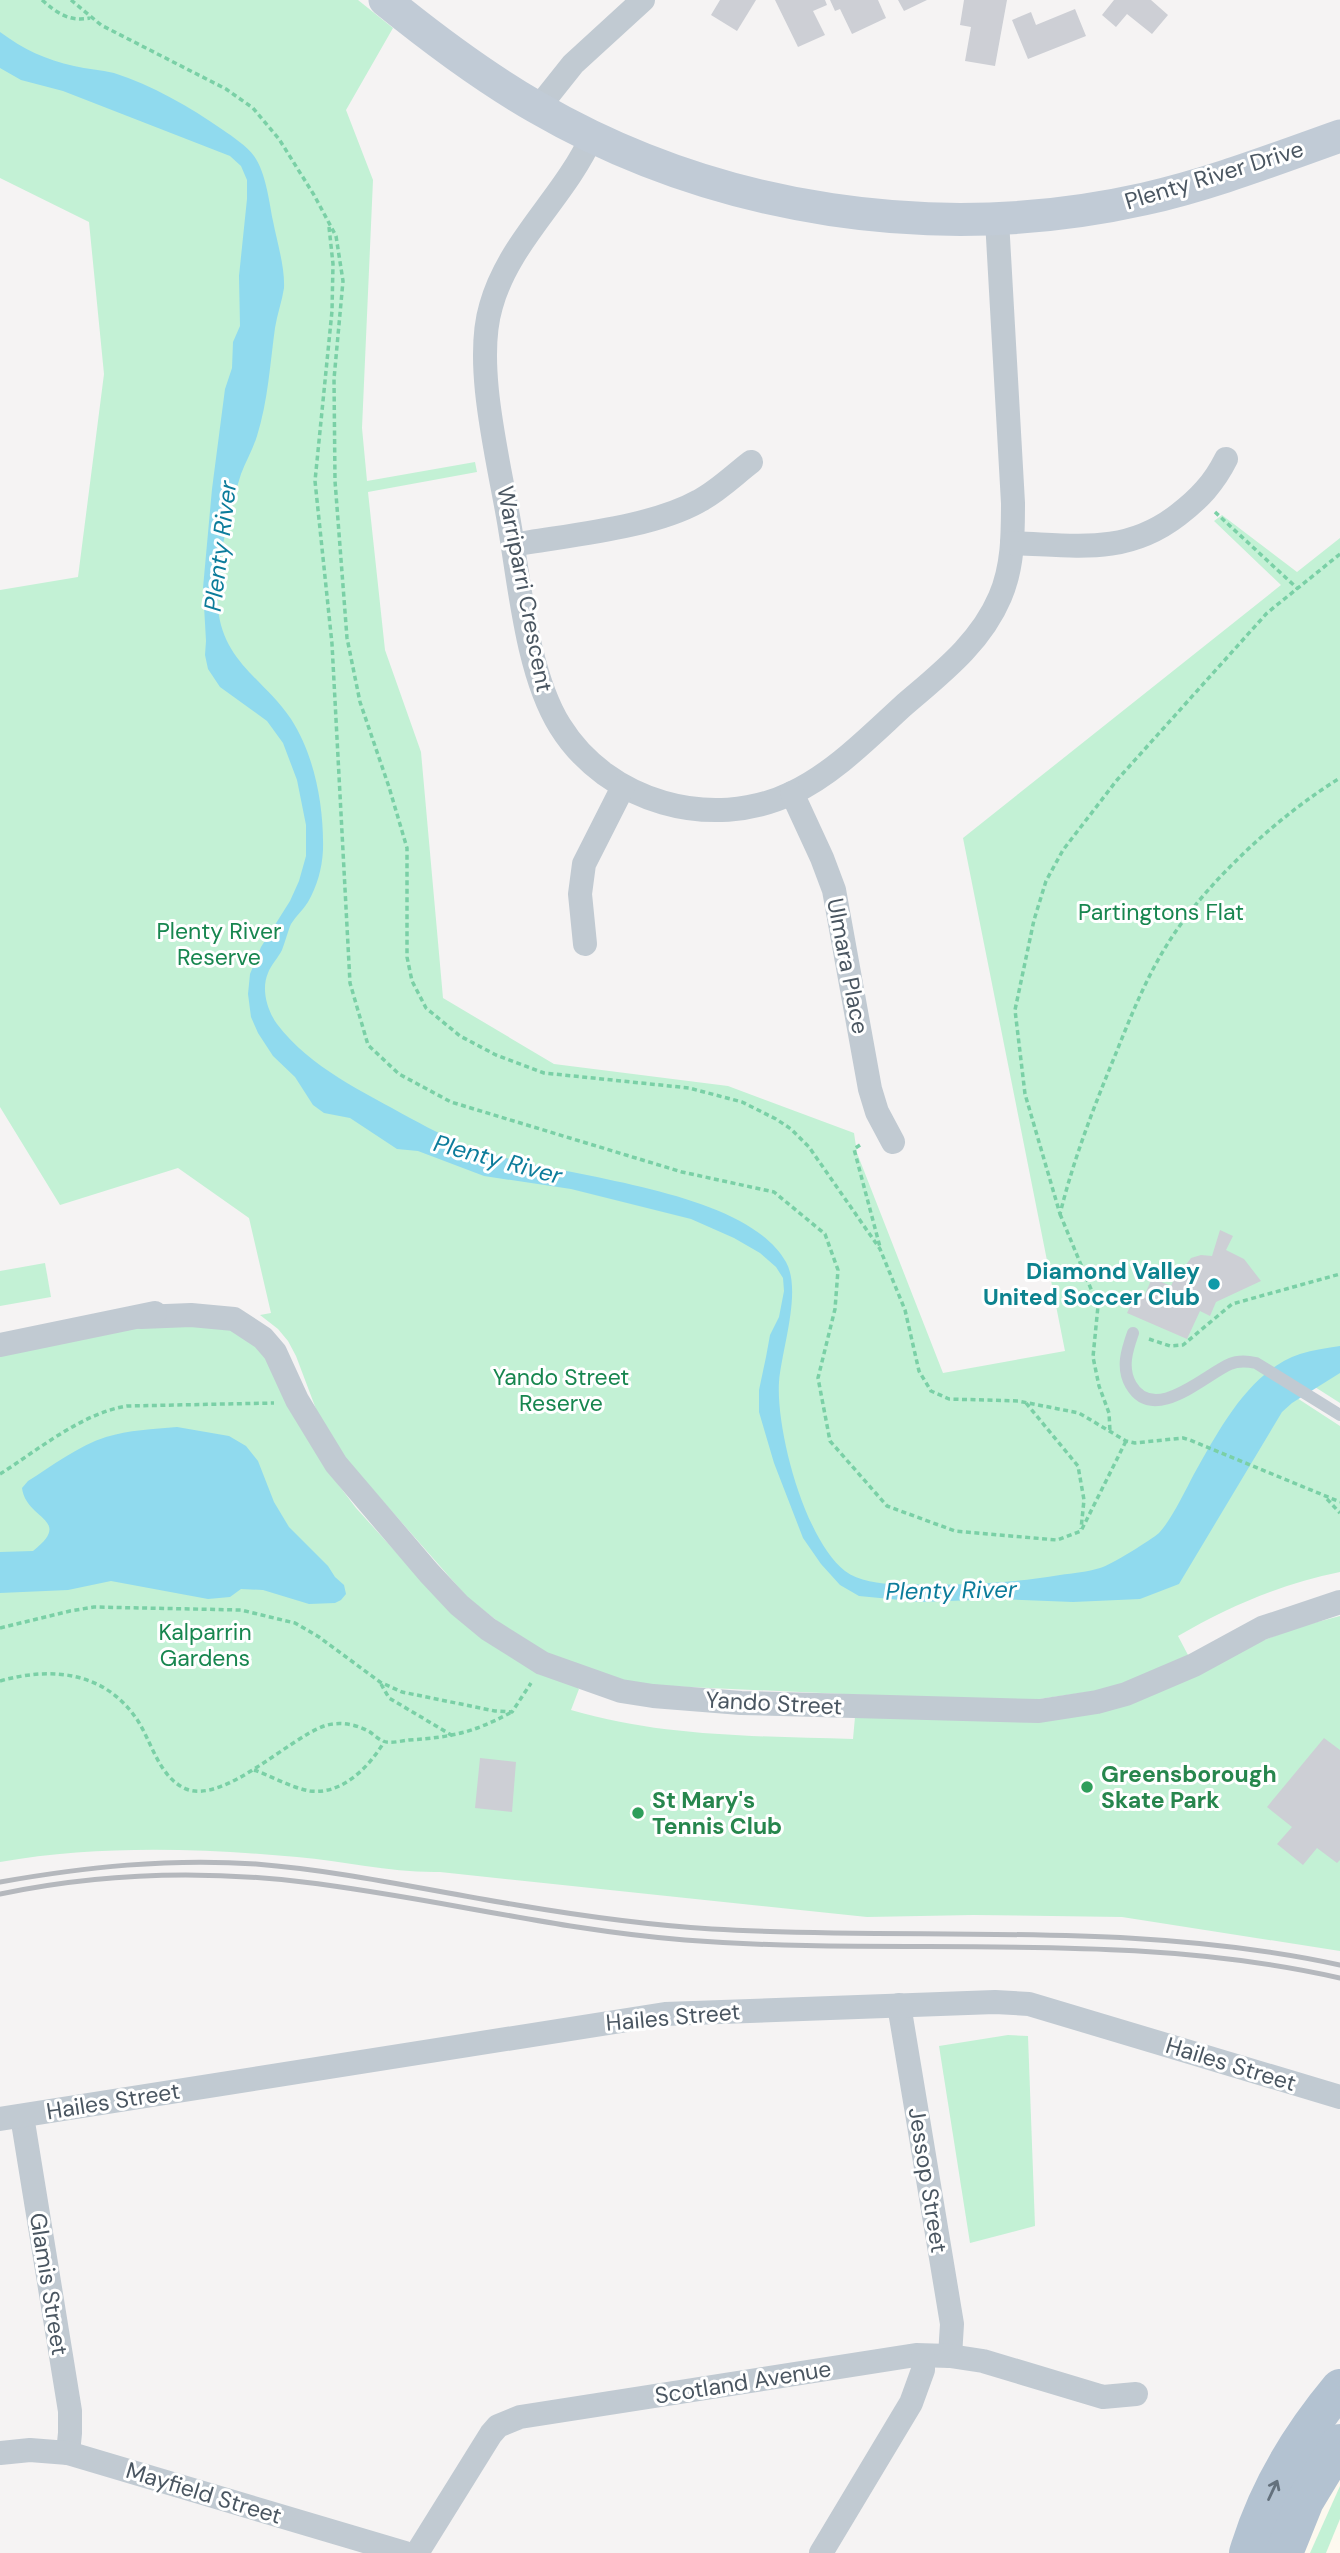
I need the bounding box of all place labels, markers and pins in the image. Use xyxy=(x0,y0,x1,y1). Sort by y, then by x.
place label: Diamond Valley United Soccer Club xyxy=(983,1256,1200,1312)
marker: Diamond Valley United Soccer Club xyxy=(1206,1276,1222,1292)
place label: Greensborough Skate Park xyxy=(1101,1759,1277,1815)
marker: Greensborough Skate Park xyxy=(1079,1779,1095,1795)
place label: St Mary's Tennis Club xyxy=(652,1785,782,1841)
marker: St Mary's Tennis Club xyxy=(630,1805,646,1821)

